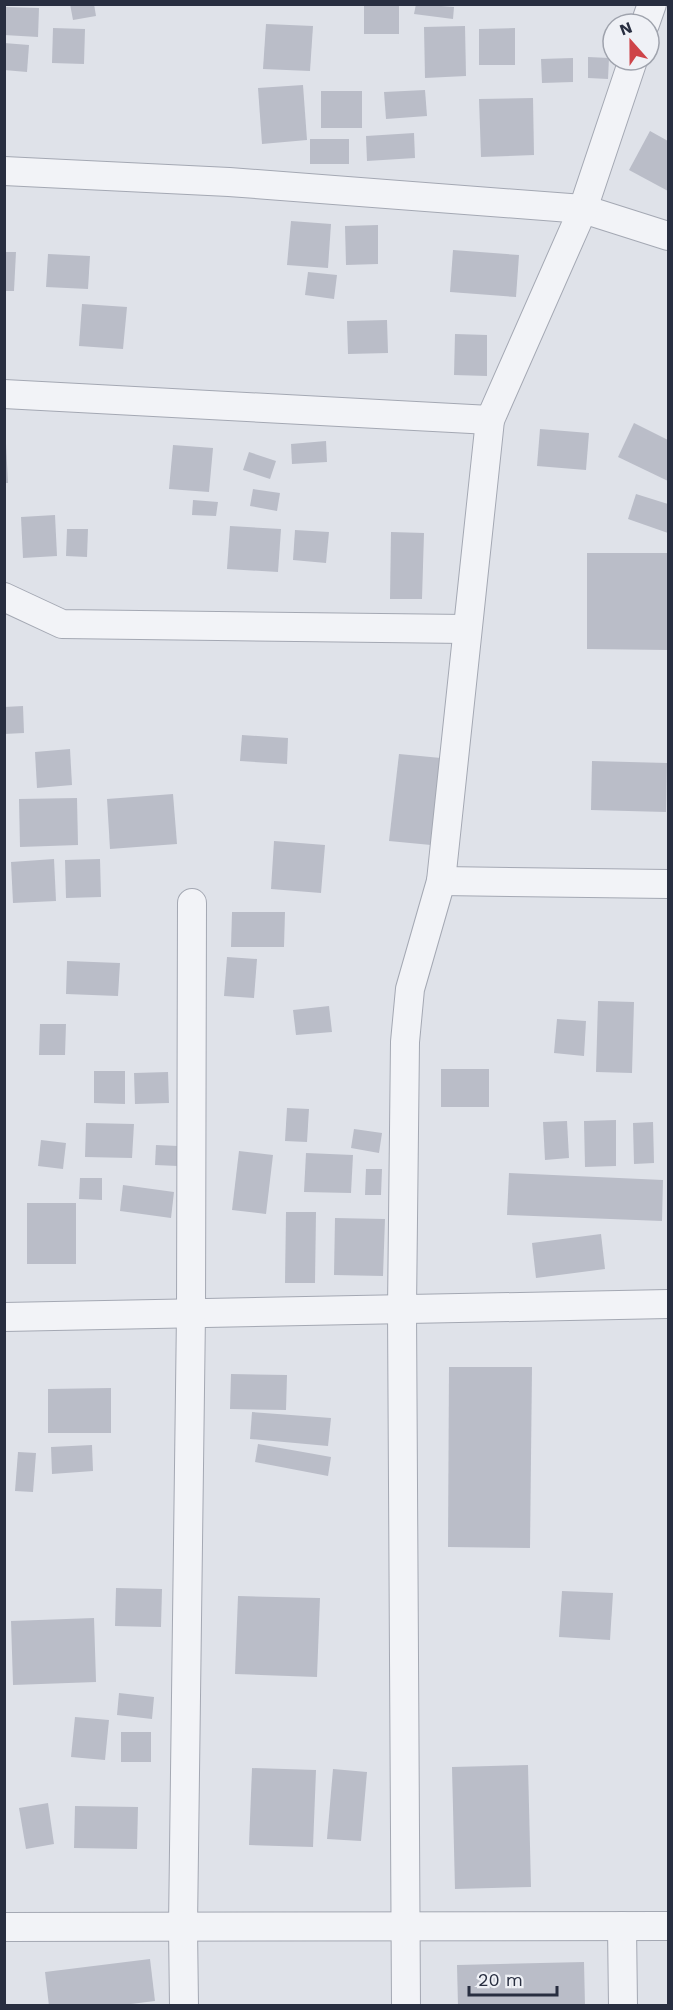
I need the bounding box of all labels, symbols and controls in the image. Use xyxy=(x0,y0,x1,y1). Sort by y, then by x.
north arrow xyxy=(601,12,661,72)
text: N xyxy=(617,17,635,39)
scale bar xyxy=(469,1959,558,1997)
text: 20 m xyxy=(478,1969,523,1990)

